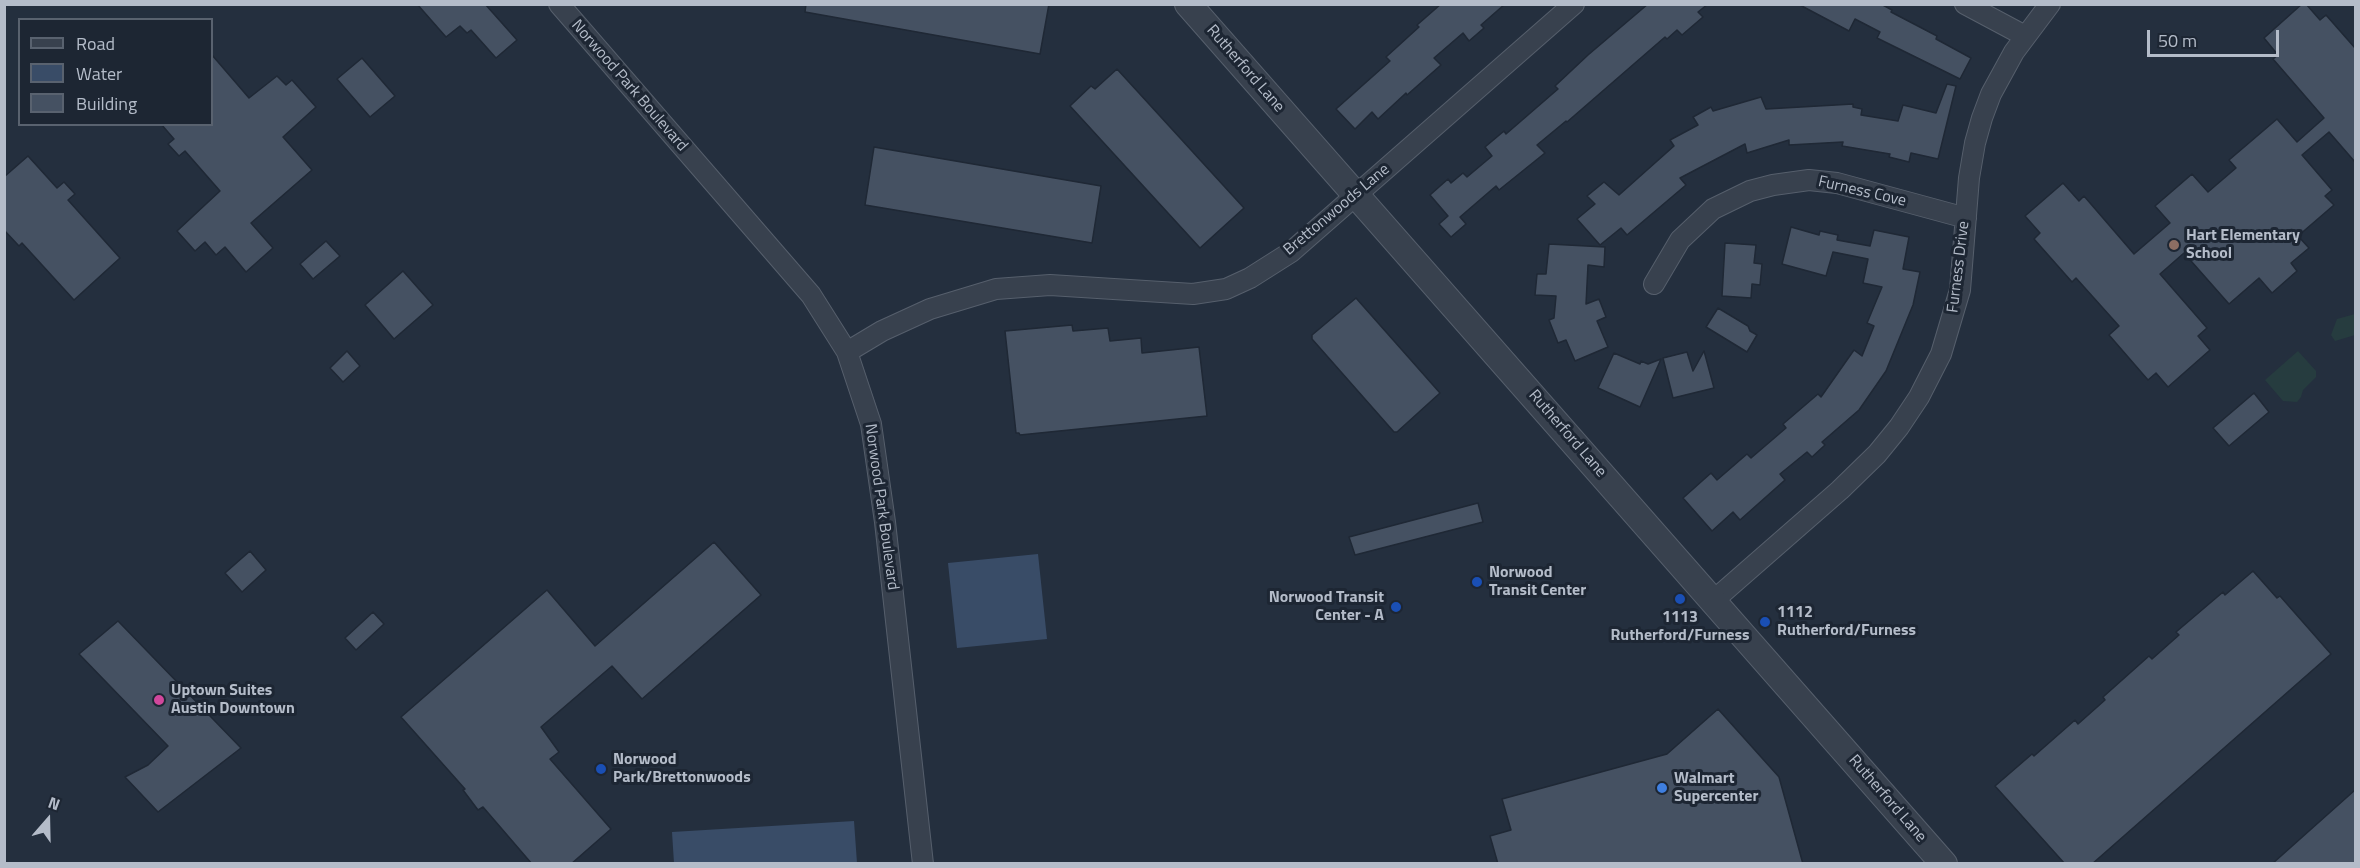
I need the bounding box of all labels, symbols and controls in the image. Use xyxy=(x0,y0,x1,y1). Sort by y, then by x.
street label: Norwood Park Boulevard xyxy=(567,16,691,156)
legend xyxy=(18,18,213,126)
scale bar xyxy=(2150,18,2282,56)
street label: Rutherford Lane xyxy=(1202,21,1288,117)
text: 50 m xyxy=(2158,27,2197,54)
text: Road xyxy=(76,30,115,57)
text: Water xyxy=(76,60,122,87)
text: Building xyxy=(76,90,137,117)
street label: Brettonwoods Lane xyxy=(1280,160,1394,260)
street label: Furness Cove xyxy=(1816,173,1908,211)
street label: Furness Drive xyxy=(1944,220,1974,314)
place label: Hart Elementary School xyxy=(2186,226,2300,264)
marker: Hart Elementary School xyxy=(2167,238,2181,252)
street label: Rutherford Lane xyxy=(1524,386,1610,482)
street label: Norwood Park Boulevard xyxy=(860,423,902,591)
place label: Norwood Transit Center xyxy=(1489,563,1586,601)
marker: Norwood Transit Center xyxy=(1470,575,1484,589)
place label: Norwood Transit Center - A xyxy=(1269,588,1384,626)
marker: 1113 Rutherford/Furness xyxy=(1673,592,1687,606)
marker: Norwood Transit Center - A xyxy=(1389,600,1403,614)
place label: 1112 Rutherford/Furness xyxy=(1777,603,1916,641)
place label: 1113 Rutherford/Furness xyxy=(1610,608,1750,646)
marker: 1112 Rutherford/Furness xyxy=(1758,615,1772,629)
place label: Uptown Suites Austin Downtown xyxy=(171,681,295,719)
marker: Uptown Suites Austin Downtown xyxy=(152,693,166,707)
place label: Norwood Park/Brettonwoods xyxy=(613,750,751,788)
street label: Rutherford Lane xyxy=(1844,751,1930,847)
marker: Norwood Park/Brettonwoods xyxy=(594,762,608,776)
place label: Walmart Supercenter xyxy=(1674,769,1758,807)
marker: Walmart Supercenter xyxy=(1655,781,1669,795)
north arrow xyxy=(18,790,78,850)
text: N xyxy=(45,790,63,816)

